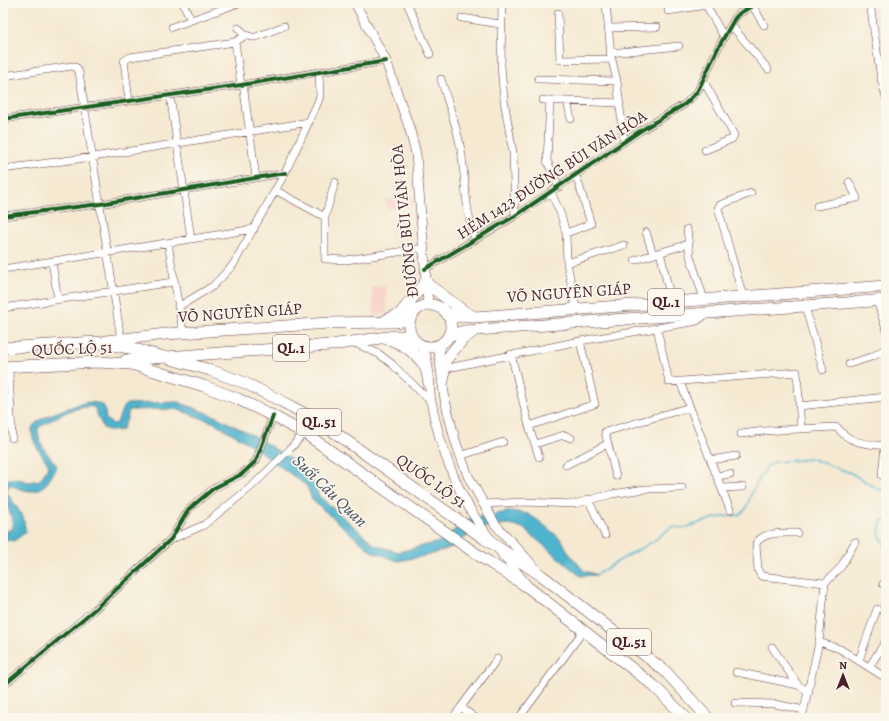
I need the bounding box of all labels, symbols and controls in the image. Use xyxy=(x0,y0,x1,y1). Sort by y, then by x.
street label: HẺM 1423 ĐƯỜNG BÙI VĂN HÒA xyxy=(453,105,652,245)
street label: ĐƯỜNG BÙI VĂN HÒA xyxy=(386,143,424,299)
street label: VÕ NGUYÊN GIÁP xyxy=(505,278,632,308)
road number: QL.1 xyxy=(648,289,684,315)
street label: VÕ NGUYÊN GIÁP xyxy=(176,298,303,328)
road number: QL.1 xyxy=(273,335,309,361)
street label: QUỐC LỘ 51 xyxy=(31,337,113,361)
road number: QL.51 xyxy=(297,409,341,435)
street label: QUỐC LỘ 51 xyxy=(392,449,471,514)
water label: Suối Cầu Quan xyxy=(288,450,372,532)
road number: QL.51 xyxy=(607,629,651,655)
north arrow xyxy=(823,655,863,695)
text: N xyxy=(839,658,847,673)

